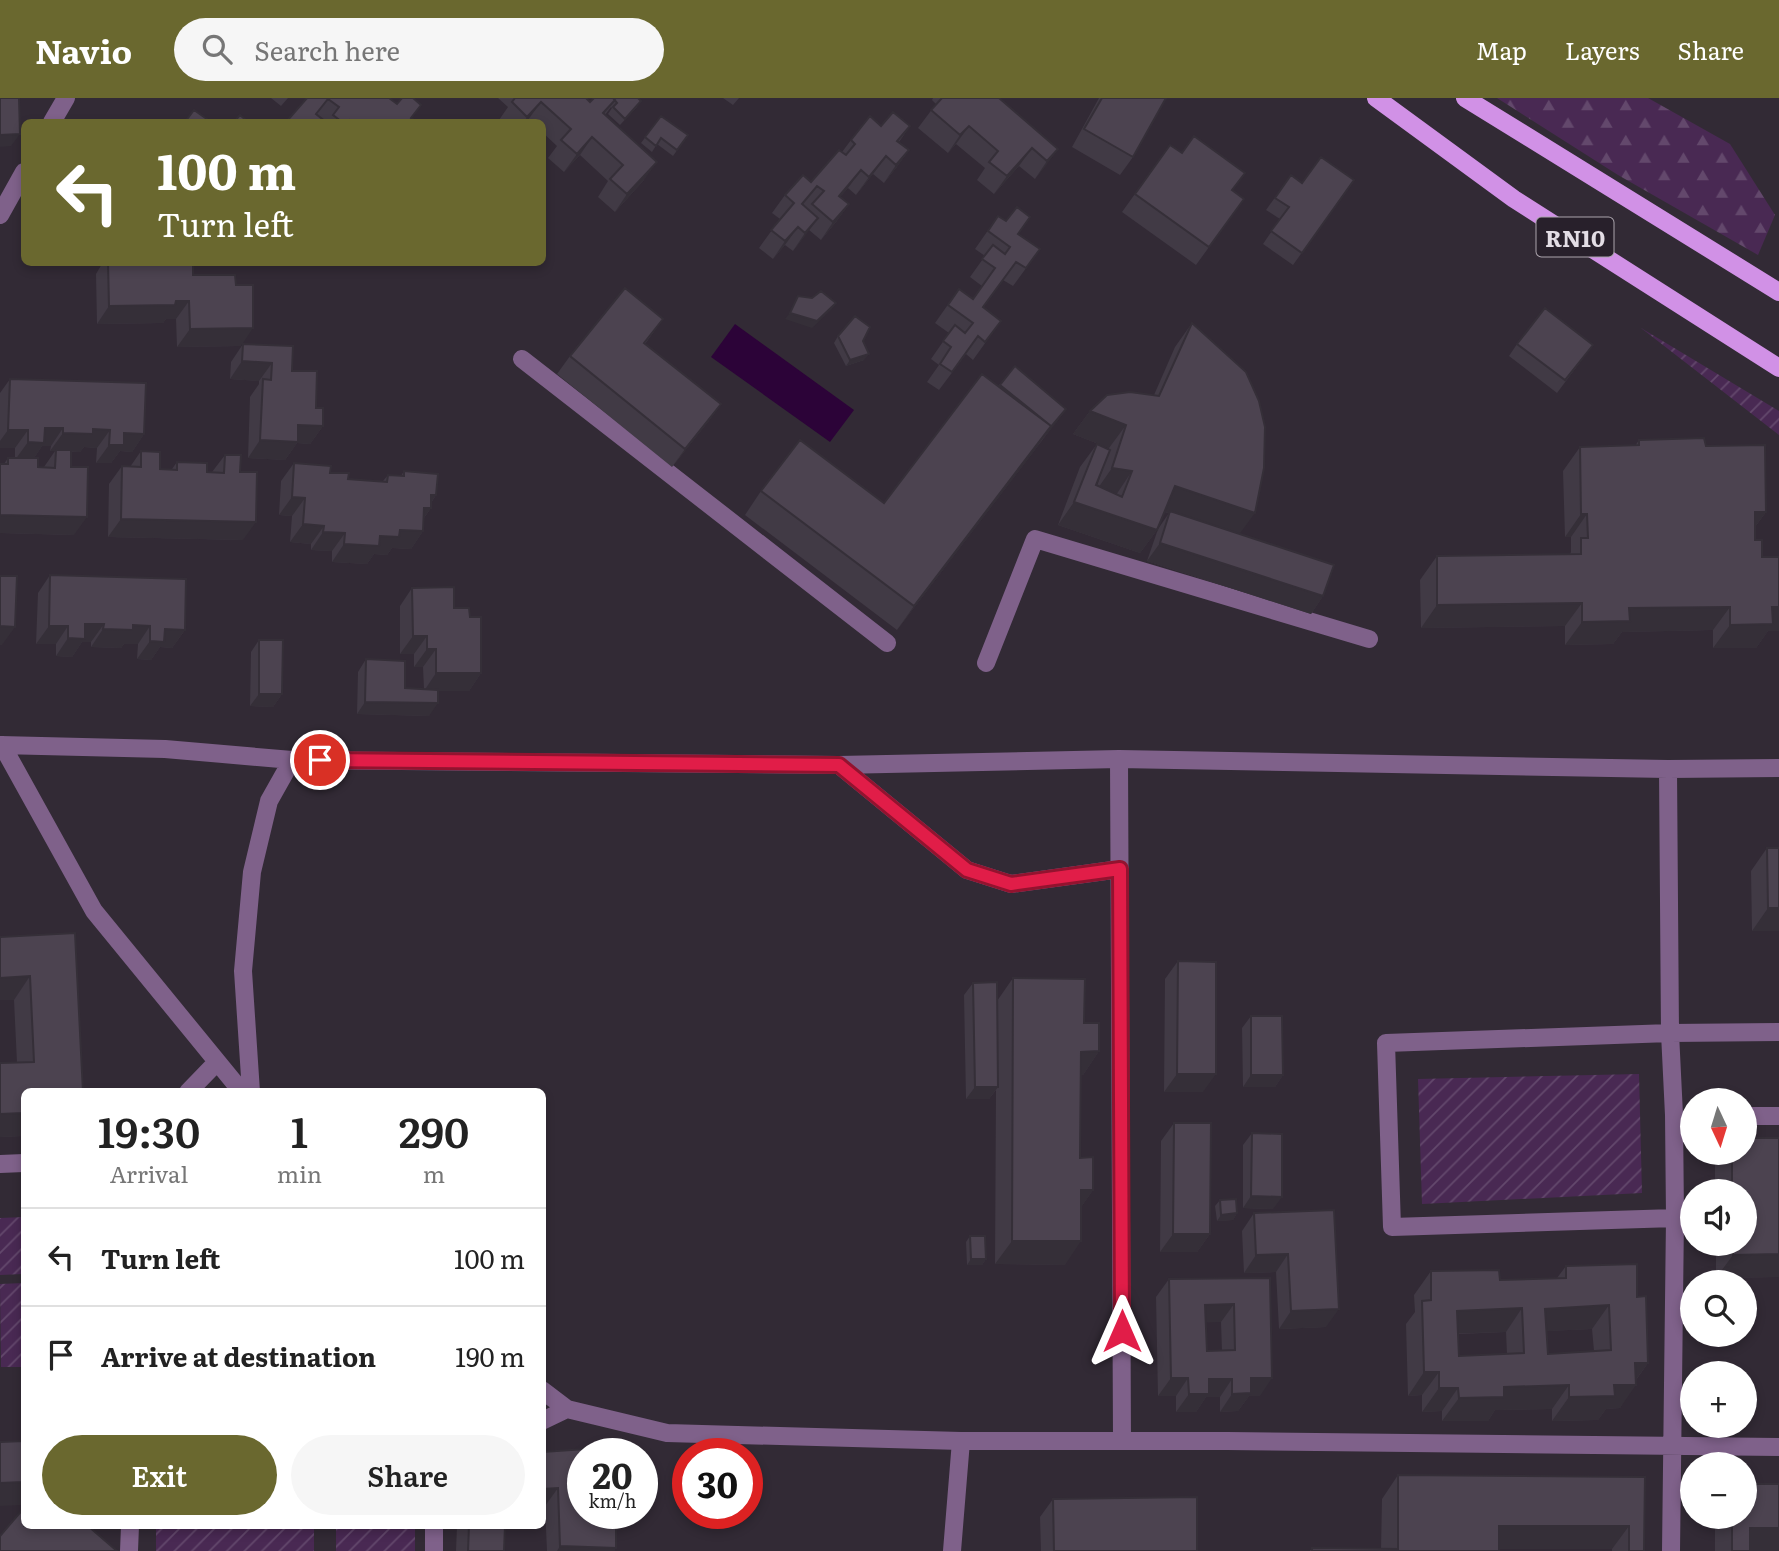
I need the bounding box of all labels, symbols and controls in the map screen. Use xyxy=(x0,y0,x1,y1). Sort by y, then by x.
search box xyxy=(174,18,664,81)
text: Navio xyxy=(35,25,132,74)
icon: search xyxy=(198,30,236,68)
text: Search here xyxy=(254,30,400,69)
text: Map xyxy=(1476,32,1527,67)
text: Layers xyxy=(1565,32,1639,67)
text: Share xyxy=(1677,32,1744,67)
text: 100 m xyxy=(157,132,296,205)
icon: left xyxy=(42,147,133,238)
text: Turn left xyxy=(157,199,294,247)
road number: RN10 xyxy=(1536,218,1614,256)
pin xyxy=(290,730,350,790)
icon: arrive xyxy=(301,741,339,779)
north arrow xyxy=(1680,1088,1757,1166)
map controls xyxy=(1680,1088,1757,1529)
text: 19:30 xyxy=(98,1099,200,1161)
text: 1 xyxy=(291,1099,308,1161)
text: 290 xyxy=(399,1099,469,1161)
text: Arrival xyxy=(110,1156,188,1190)
text: min xyxy=(277,1156,322,1190)
text: m xyxy=(423,1156,445,1190)
button: sound xyxy=(1680,1179,1757,1256)
icon: left xyxy=(42,1238,80,1276)
text: Turn left xyxy=(101,1238,220,1277)
text: 100 m xyxy=(454,1238,525,1277)
button: search xyxy=(1680,1270,1757,1347)
position arrow xyxy=(1085,1294,1159,1368)
icon: arrive xyxy=(42,1336,80,1374)
text: Arrive at destination xyxy=(101,1336,376,1375)
text: 190 m xyxy=(455,1336,525,1375)
button: + xyxy=(1680,1361,1757,1438)
button: Exit xyxy=(42,1435,277,1515)
button: Share xyxy=(291,1435,525,1515)
speed limit sign: 30 xyxy=(672,1438,763,1529)
text: 20 xyxy=(592,1448,633,1500)
button: − xyxy=(1680,1452,1757,1529)
text: km/h xyxy=(589,1487,636,1514)

